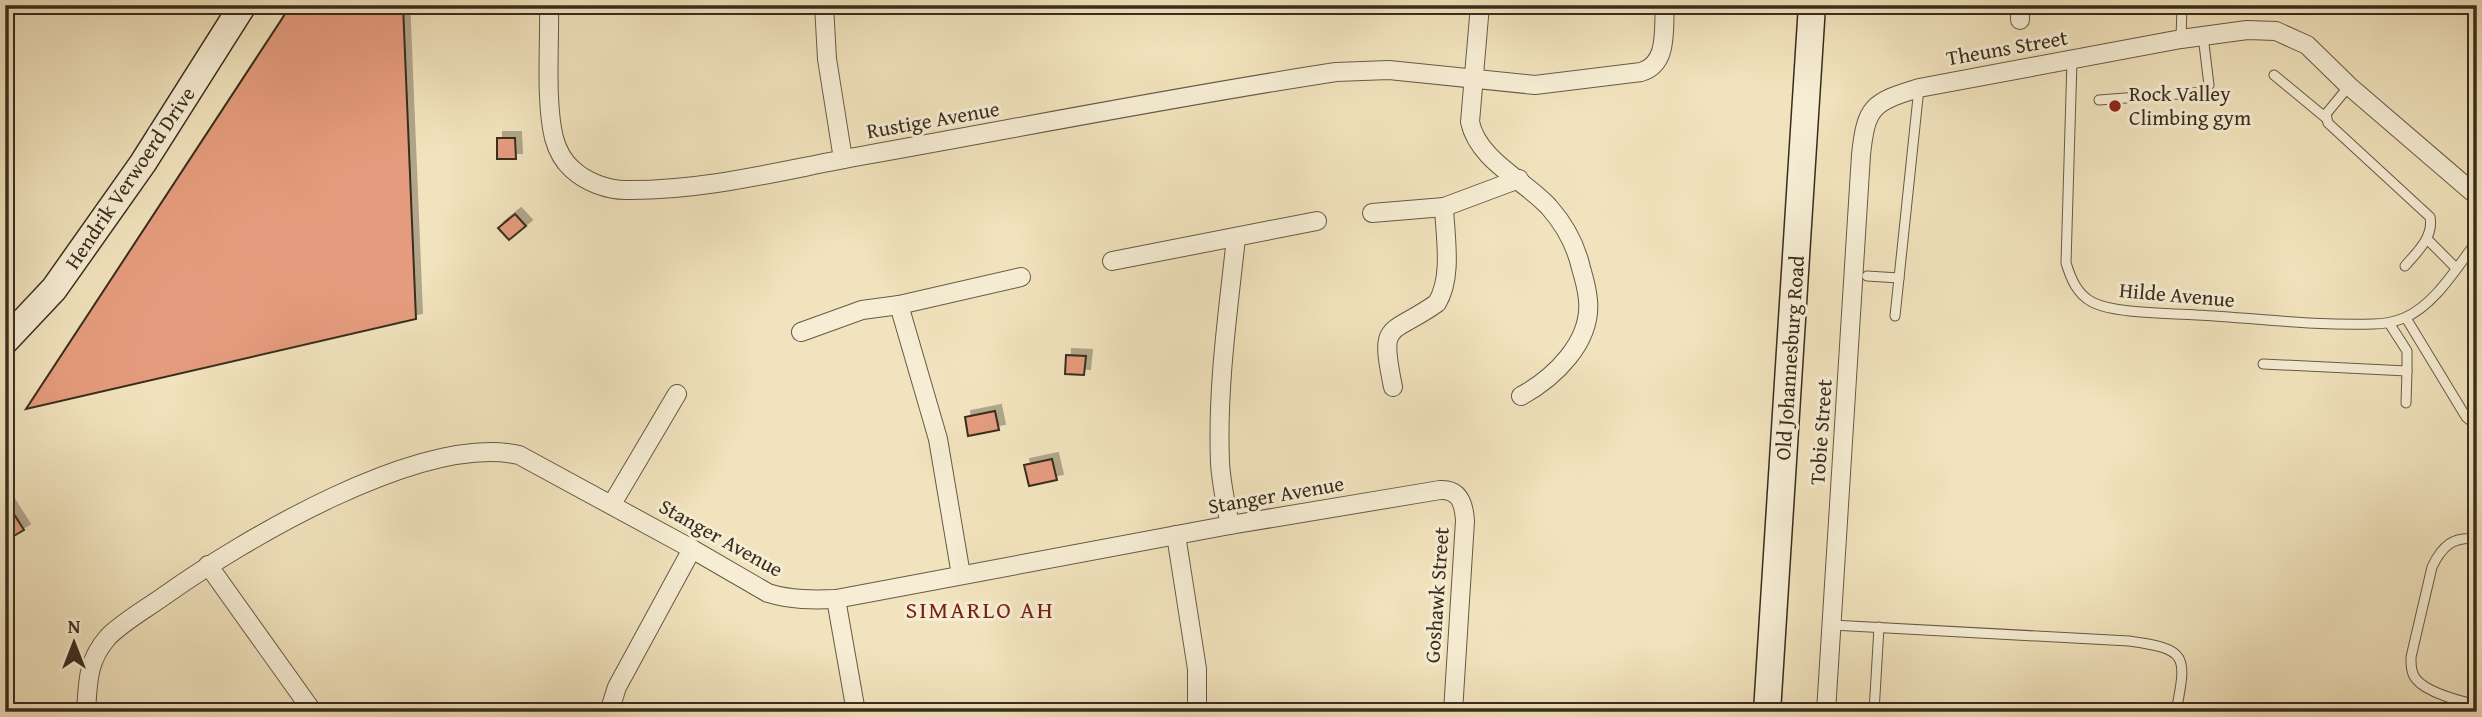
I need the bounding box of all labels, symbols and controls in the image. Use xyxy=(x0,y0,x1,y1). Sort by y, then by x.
street label: Theuns Street xyxy=(1944,21,2071,73)
place label: Rock Valley Climbing gym xyxy=(2129,78,2251,133)
street label: Hendrik Verwoerd Drive xyxy=(57,80,202,275)
street label: Rustige Avenue xyxy=(864,93,1002,146)
marker: Rock Valley Climbing gym xyxy=(2107,98,2123,114)
street label: Old Johannesburg Road xyxy=(1767,254,1812,461)
street label: Hilde Avenue xyxy=(2118,274,2236,315)
street label: Tobie Street xyxy=(1801,377,1840,486)
street label: Stanger Avenue xyxy=(1206,467,1346,522)
street label: Stanger Avenue xyxy=(654,491,789,585)
street label: Goshawk Street xyxy=(1416,525,1457,664)
district label: SIMARLO AH xyxy=(905,592,1055,627)
north arrow xyxy=(38,608,108,678)
text: N xyxy=(68,612,81,640)

